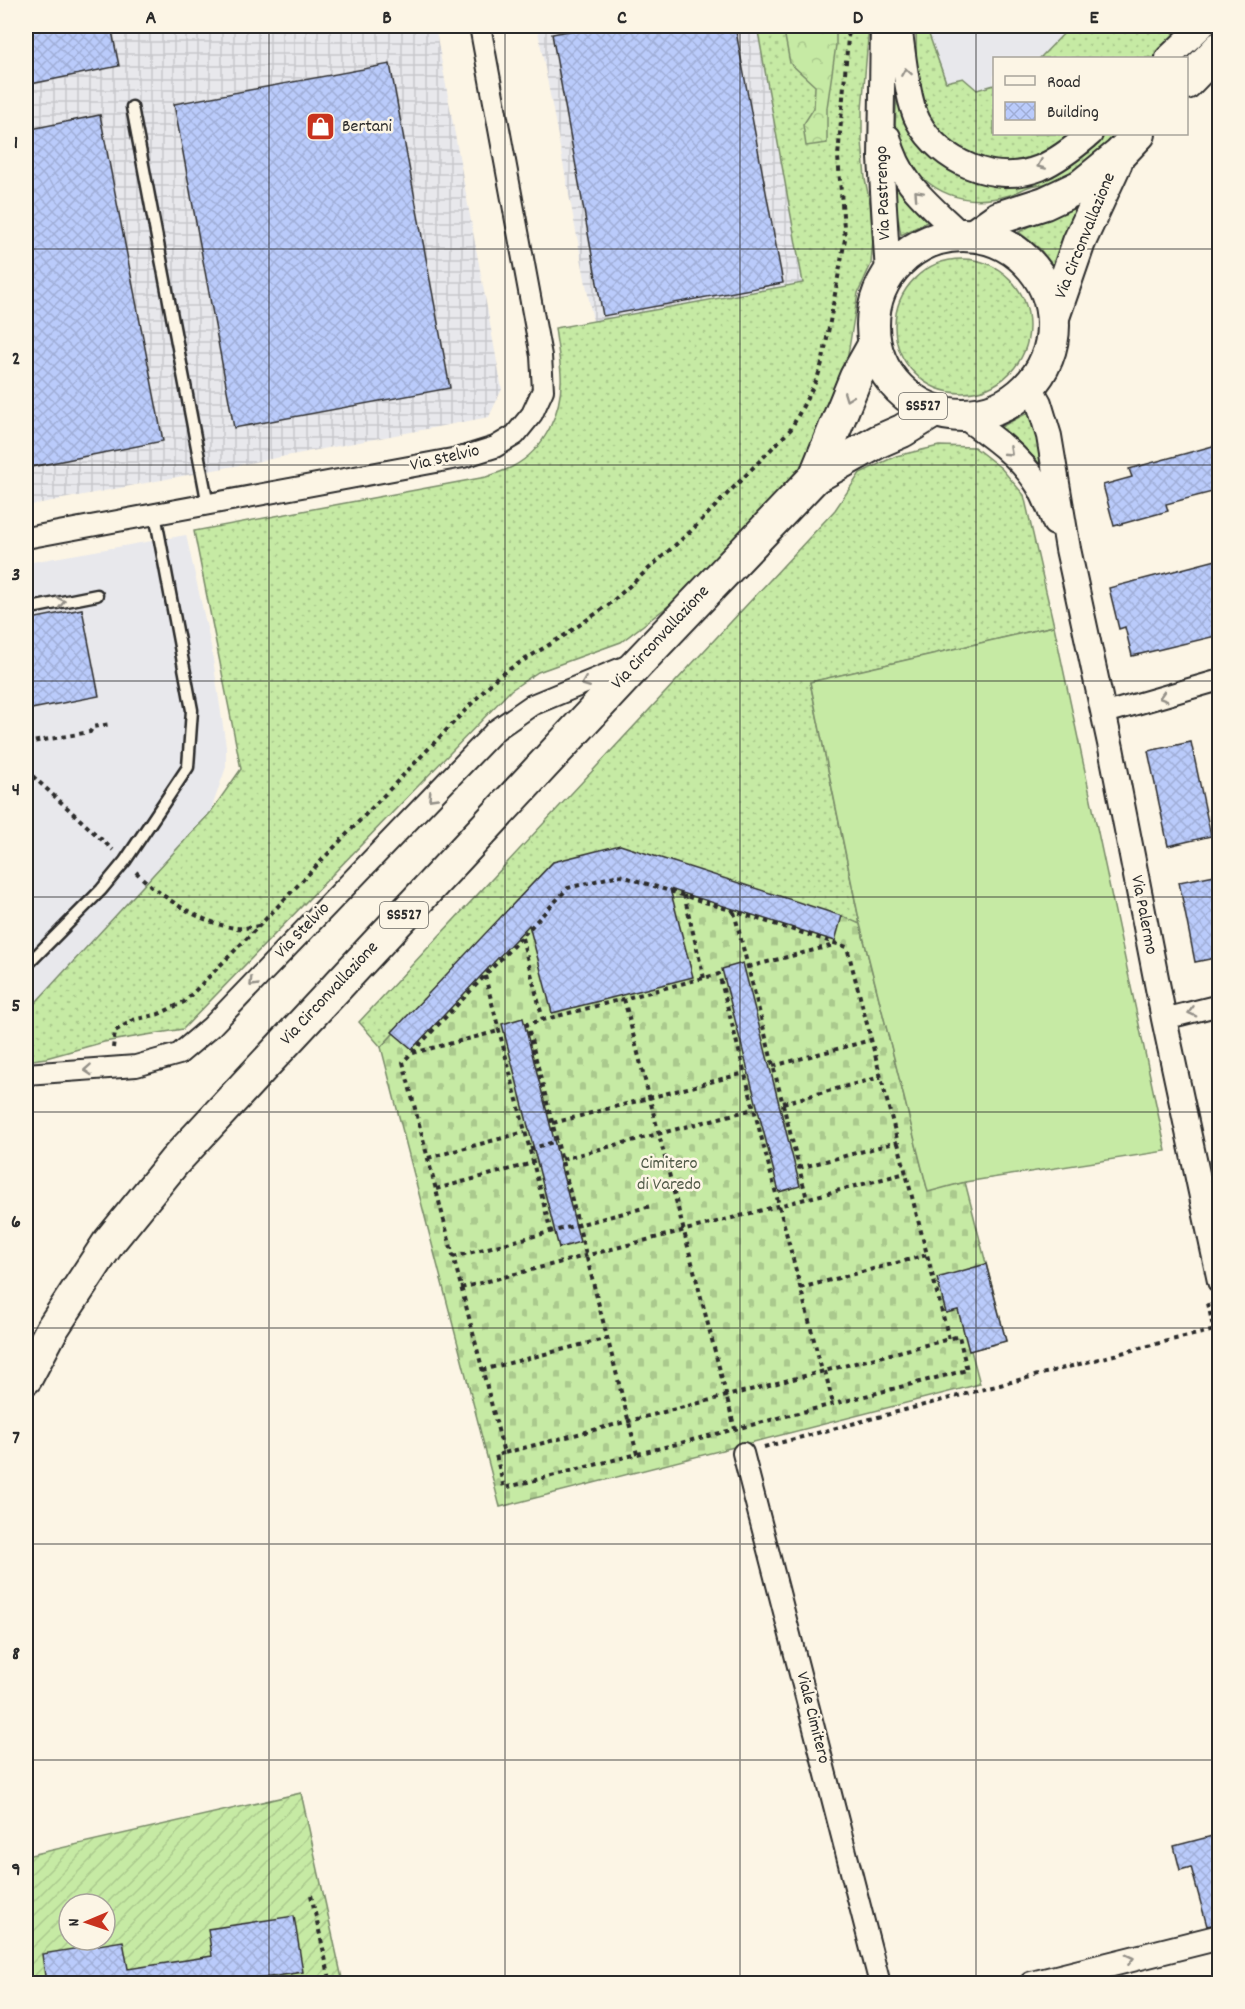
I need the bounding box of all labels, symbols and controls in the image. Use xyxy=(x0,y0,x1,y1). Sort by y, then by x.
text: A xyxy=(146,5,157,33)
text: B xyxy=(382,5,392,33)
text: C xyxy=(617,5,627,33)
text: D xyxy=(853,5,864,33)
text: E xyxy=(1089,5,1099,33)
legend xyxy=(993,57,1188,135)
one-way arrow xyxy=(901,68,913,77)
text: Road xyxy=(1047,71,1081,96)
text: Building xyxy=(1047,101,1099,126)
shop icon: Bertani xyxy=(305,111,337,143)
place label: Bertani xyxy=(342,115,392,140)
text: 1 xyxy=(14,130,18,158)
street label: Via Pastrengo xyxy=(870,146,898,240)
one-way arrow xyxy=(1037,158,1048,170)
street label: Via Circonvallazione xyxy=(1049,169,1123,303)
one-way arrow xyxy=(914,190,925,200)
text: 2 xyxy=(12,346,20,374)
one-way arrow xyxy=(843,391,855,402)
road number: SS527 xyxy=(899,393,947,419)
street label: Via Stelvio xyxy=(408,439,482,479)
one-way arrow xyxy=(1002,445,1013,456)
text: 3 xyxy=(12,562,20,590)
street label: Via Circonvallazione xyxy=(606,580,716,696)
one-way arrow xyxy=(56,596,66,609)
one-way arrow xyxy=(581,676,592,688)
one-way arrow xyxy=(1158,690,1169,702)
text: 4 xyxy=(12,777,20,805)
one-way arrow xyxy=(428,790,439,801)
street label: Via Palermo xyxy=(1123,873,1163,957)
street label: Via Stelvio xyxy=(270,897,336,965)
road number: SS527 xyxy=(380,902,428,928)
street label: Via Circonvallazione xyxy=(275,936,385,1052)
one-way arrow xyxy=(249,977,260,987)
text: 5 xyxy=(11,993,21,1021)
one-way arrow xyxy=(1187,1005,1197,1017)
one-way arrow xyxy=(84,1063,93,1076)
park label: Cimitero di Varedo xyxy=(637,1152,701,1198)
text: 6 xyxy=(11,1209,21,1237)
text: 7 xyxy=(12,1425,20,1453)
text: 8 xyxy=(12,1641,20,1669)
street label: Viale Cimitero xyxy=(789,1669,835,1767)
text: 9 xyxy=(11,1857,21,1885)
north arrow xyxy=(57,1892,117,1952)
text: N xyxy=(63,1918,86,1927)
one-way arrow xyxy=(1125,1954,1135,1967)

